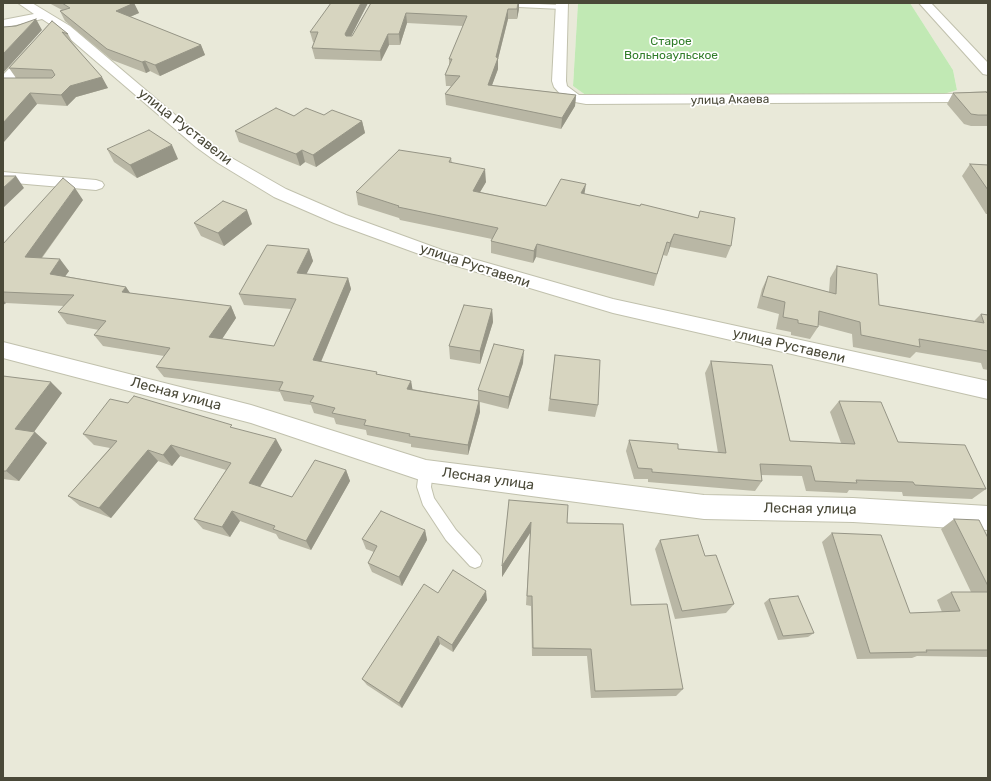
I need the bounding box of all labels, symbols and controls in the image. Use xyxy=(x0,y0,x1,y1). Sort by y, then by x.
park label: Старое Вольноаульское xyxy=(624,35,718,63)
street label: улица Руставели xyxy=(135,85,235,169)
street label: улица Акаева xyxy=(691,92,769,108)
street label: улица Руставели xyxy=(418,240,532,292)
street label: улица Руставели xyxy=(731,325,847,367)
street label: Лесная улица xyxy=(129,374,223,414)
street label: Лесная улица xyxy=(441,464,535,494)
street label: Лесная улица xyxy=(763,500,857,518)

